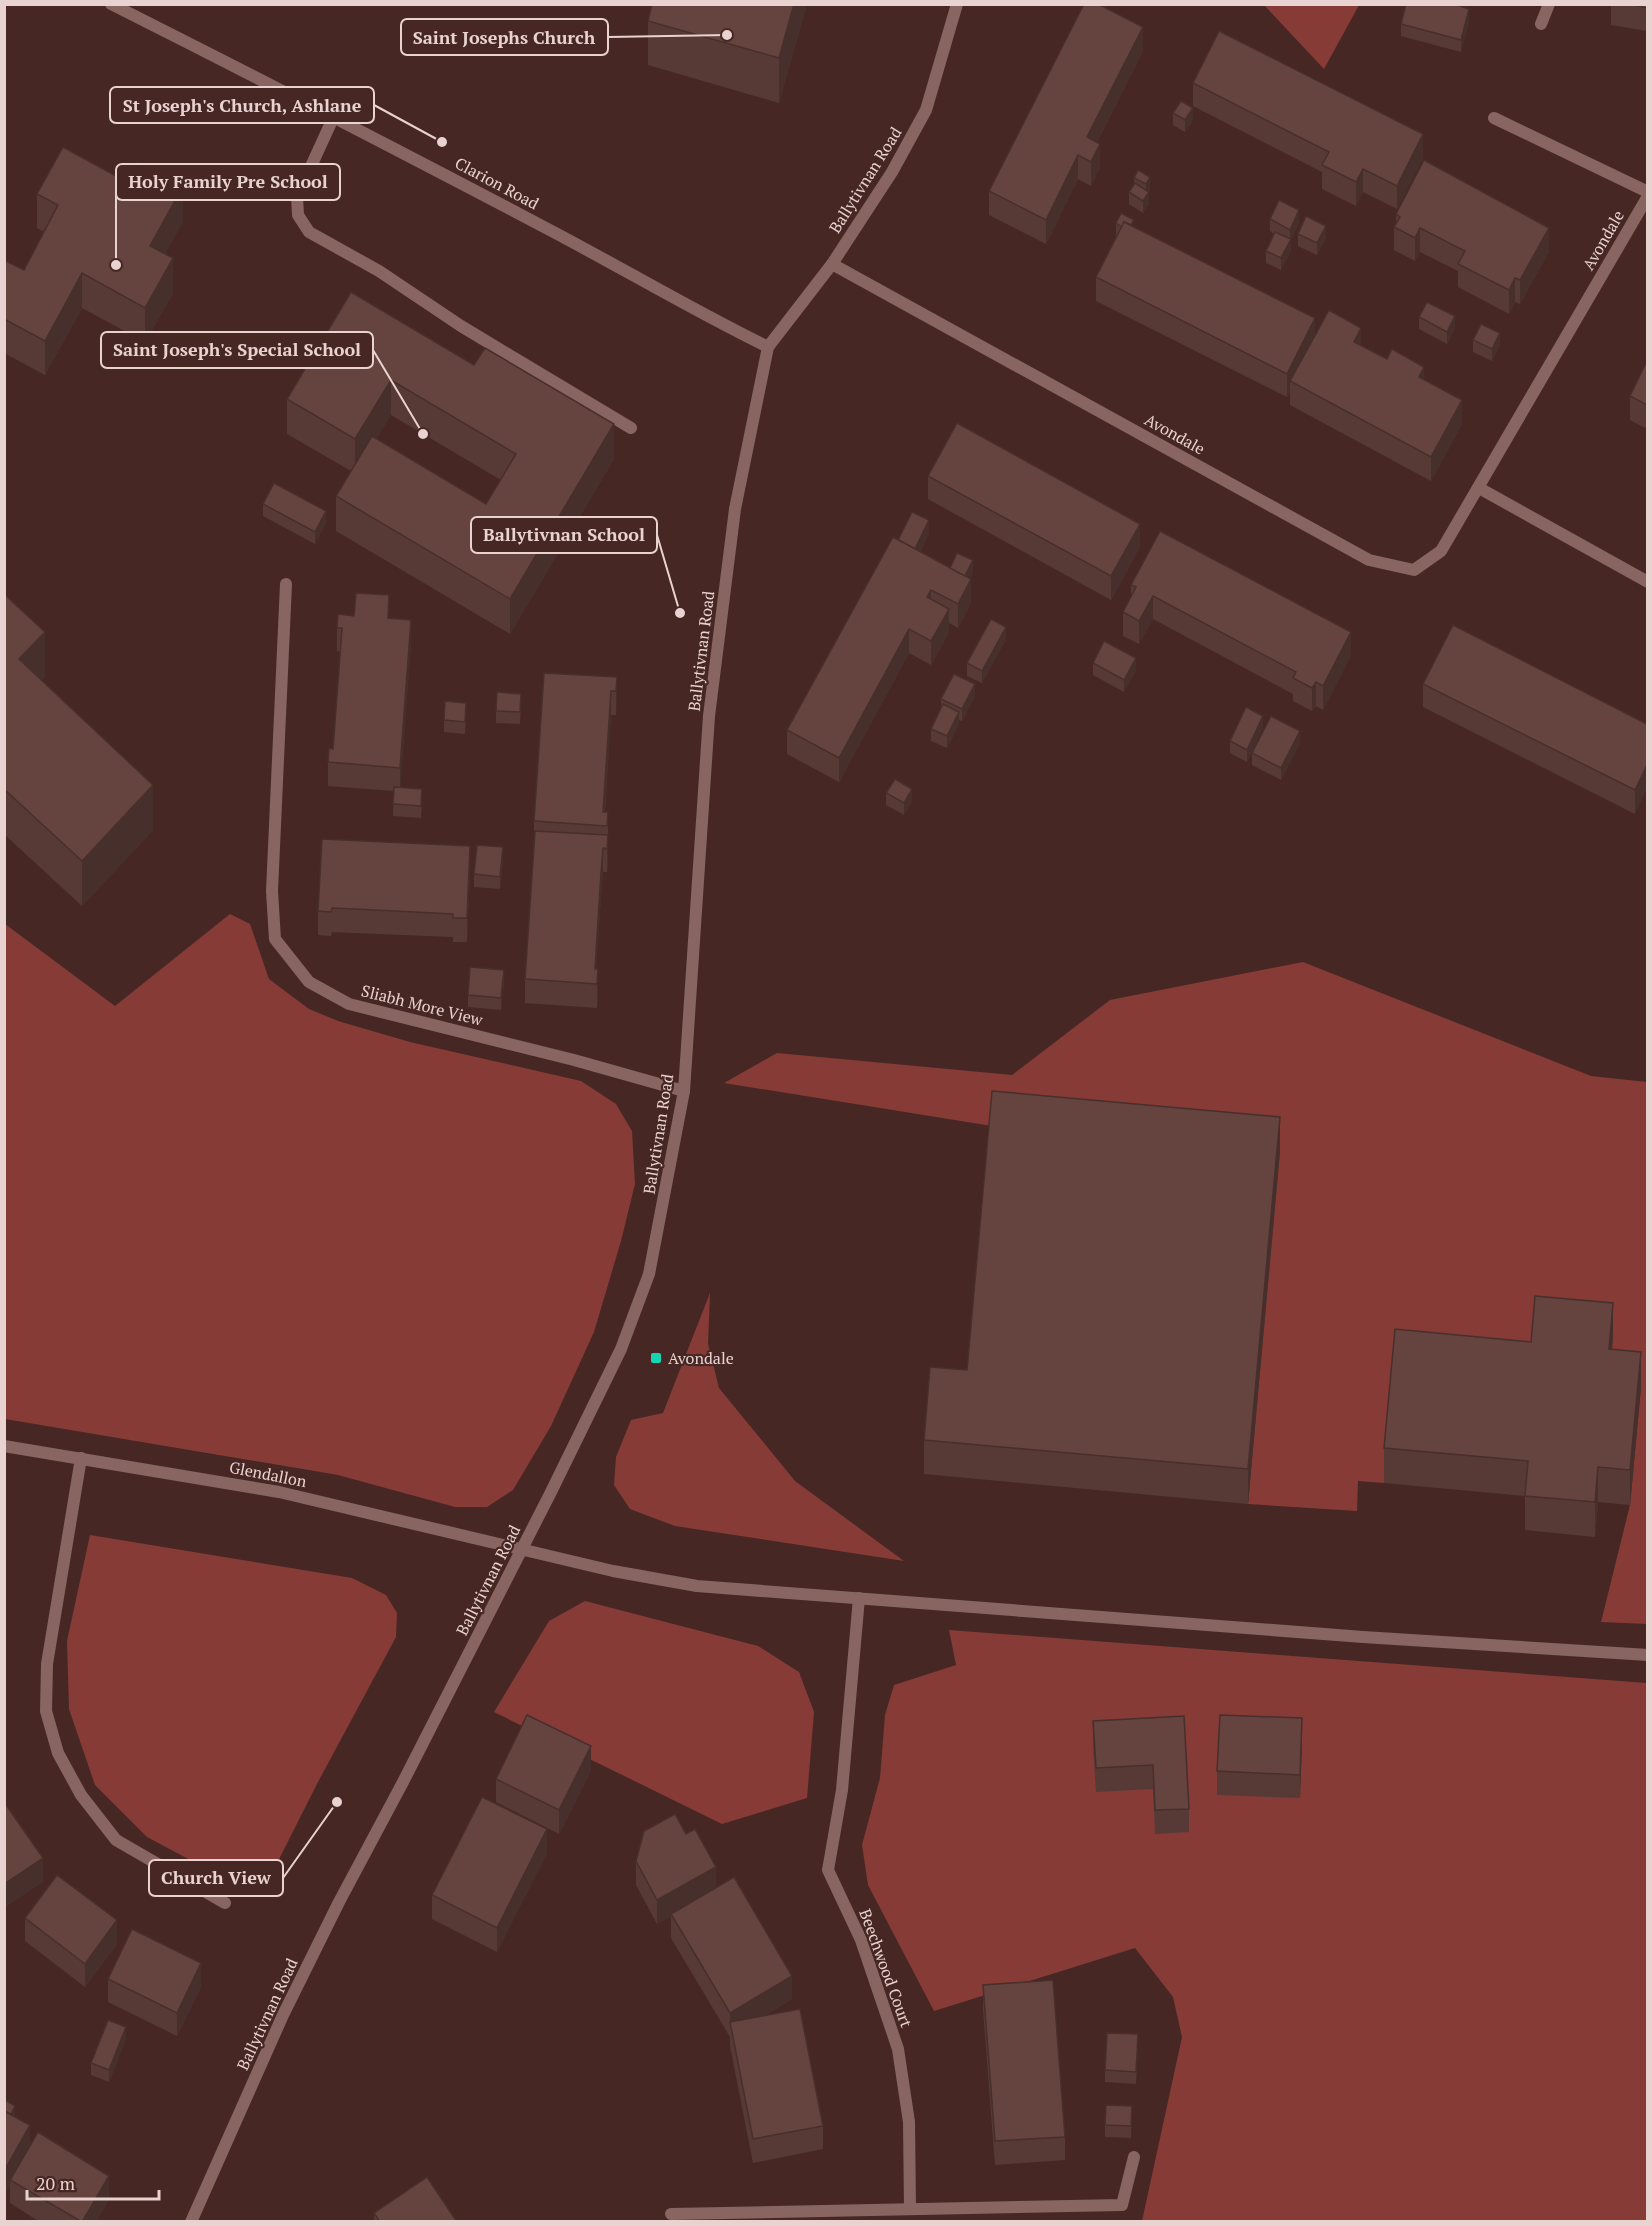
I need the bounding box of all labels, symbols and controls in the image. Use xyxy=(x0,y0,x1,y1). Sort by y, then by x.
callout: Saint Josephs Church xyxy=(401,19,608,55)
text: Saint Josephs Church xyxy=(413,25,596,49)
callout: St Joseph's Church, Ashlane xyxy=(110,87,374,123)
text: St Joseph's Church, Ashlane xyxy=(123,93,362,117)
street label: Ballytivnan Road xyxy=(824,123,907,237)
street label: Clarion Road xyxy=(451,152,543,214)
callout: Holy Family Pre School xyxy=(116,164,340,200)
text: Holy Family Pre School xyxy=(128,169,328,193)
street label: Avondale xyxy=(1577,206,1629,274)
callout: Saint Joseph's Special School xyxy=(101,332,373,368)
text: Saint Joseph's Special School xyxy=(113,337,361,361)
street label: Avondale xyxy=(1141,408,1209,460)
callout: Ballytivnan School xyxy=(471,517,657,553)
text: Ballytivnan School xyxy=(483,522,645,546)
street label: Ballytivnan Road xyxy=(683,589,719,712)
street label: Sliabh More View xyxy=(359,979,485,1031)
street label: Ballytivnan Road xyxy=(638,1072,678,1196)
place label: Avondale xyxy=(668,1347,734,1369)
marker: Avondale xyxy=(649,1351,663,1365)
street label: Glendallon xyxy=(227,1456,309,1492)
street label: Ballytivnan Road xyxy=(451,1521,525,1639)
callout: Church View xyxy=(149,1860,283,1896)
text: Church View xyxy=(161,1865,272,1889)
street label: Beechwood Court xyxy=(854,1906,918,2030)
street label: Ballytivnan Road xyxy=(231,1954,303,2074)
scale bar xyxy=(27,2163,159,2201)
text: 20 m xyxy=(36,2171,76,2195)

